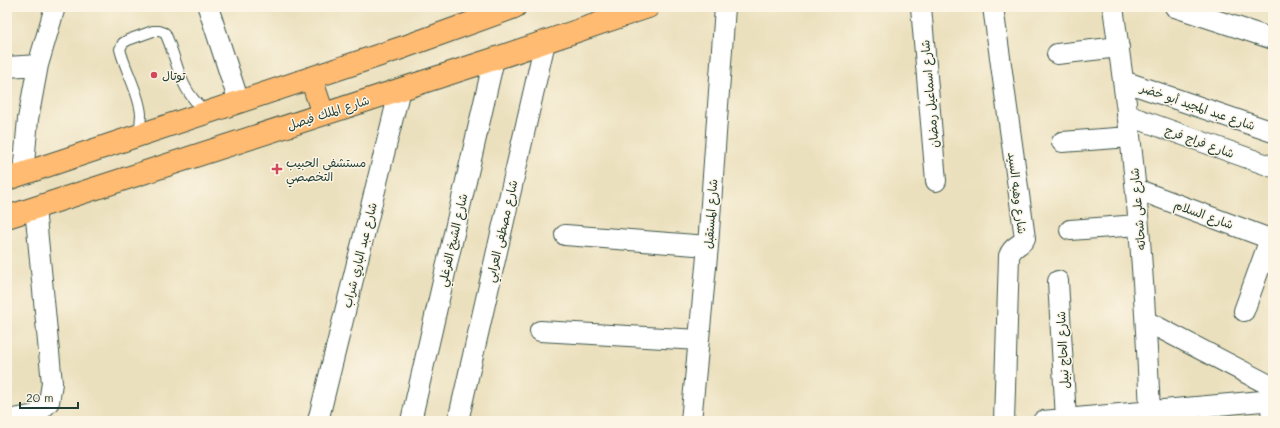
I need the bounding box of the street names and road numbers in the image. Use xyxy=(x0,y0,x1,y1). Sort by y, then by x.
street label: شارع اسماعيل رمضان xyxy=(916,39,944,149)
street label: شارع عبد المجيد أبو خضر xyxy=(1137,79,1258,135)
street label: شارع الملك فيصل xyxy=(285,91,372,135)
street label: شارع فراج فرج xyxy=(1163,121,1237,163)
street label: شارع وهبه السيد xyxy=(1003,151,1031,235)
street label: شارع على شحاته xyxy=(1125,167,1151,251)
street label: شارع مصطفى العرابي xyxy=(481,178,524,285)
street label: شارع المستقبل xyxy=(700,178,722,250)
street label: شارع الشيخ الفرغلي xyxy=(433,192,474,289)
street label: شارع السلام xyxy=(1171,196,1236,234)
street label: شارع عبد الباري شراب xyxy=(338,201,382,310)
street label: شارع الحاج نبيل xyxy=(1052,311,1074,389)

